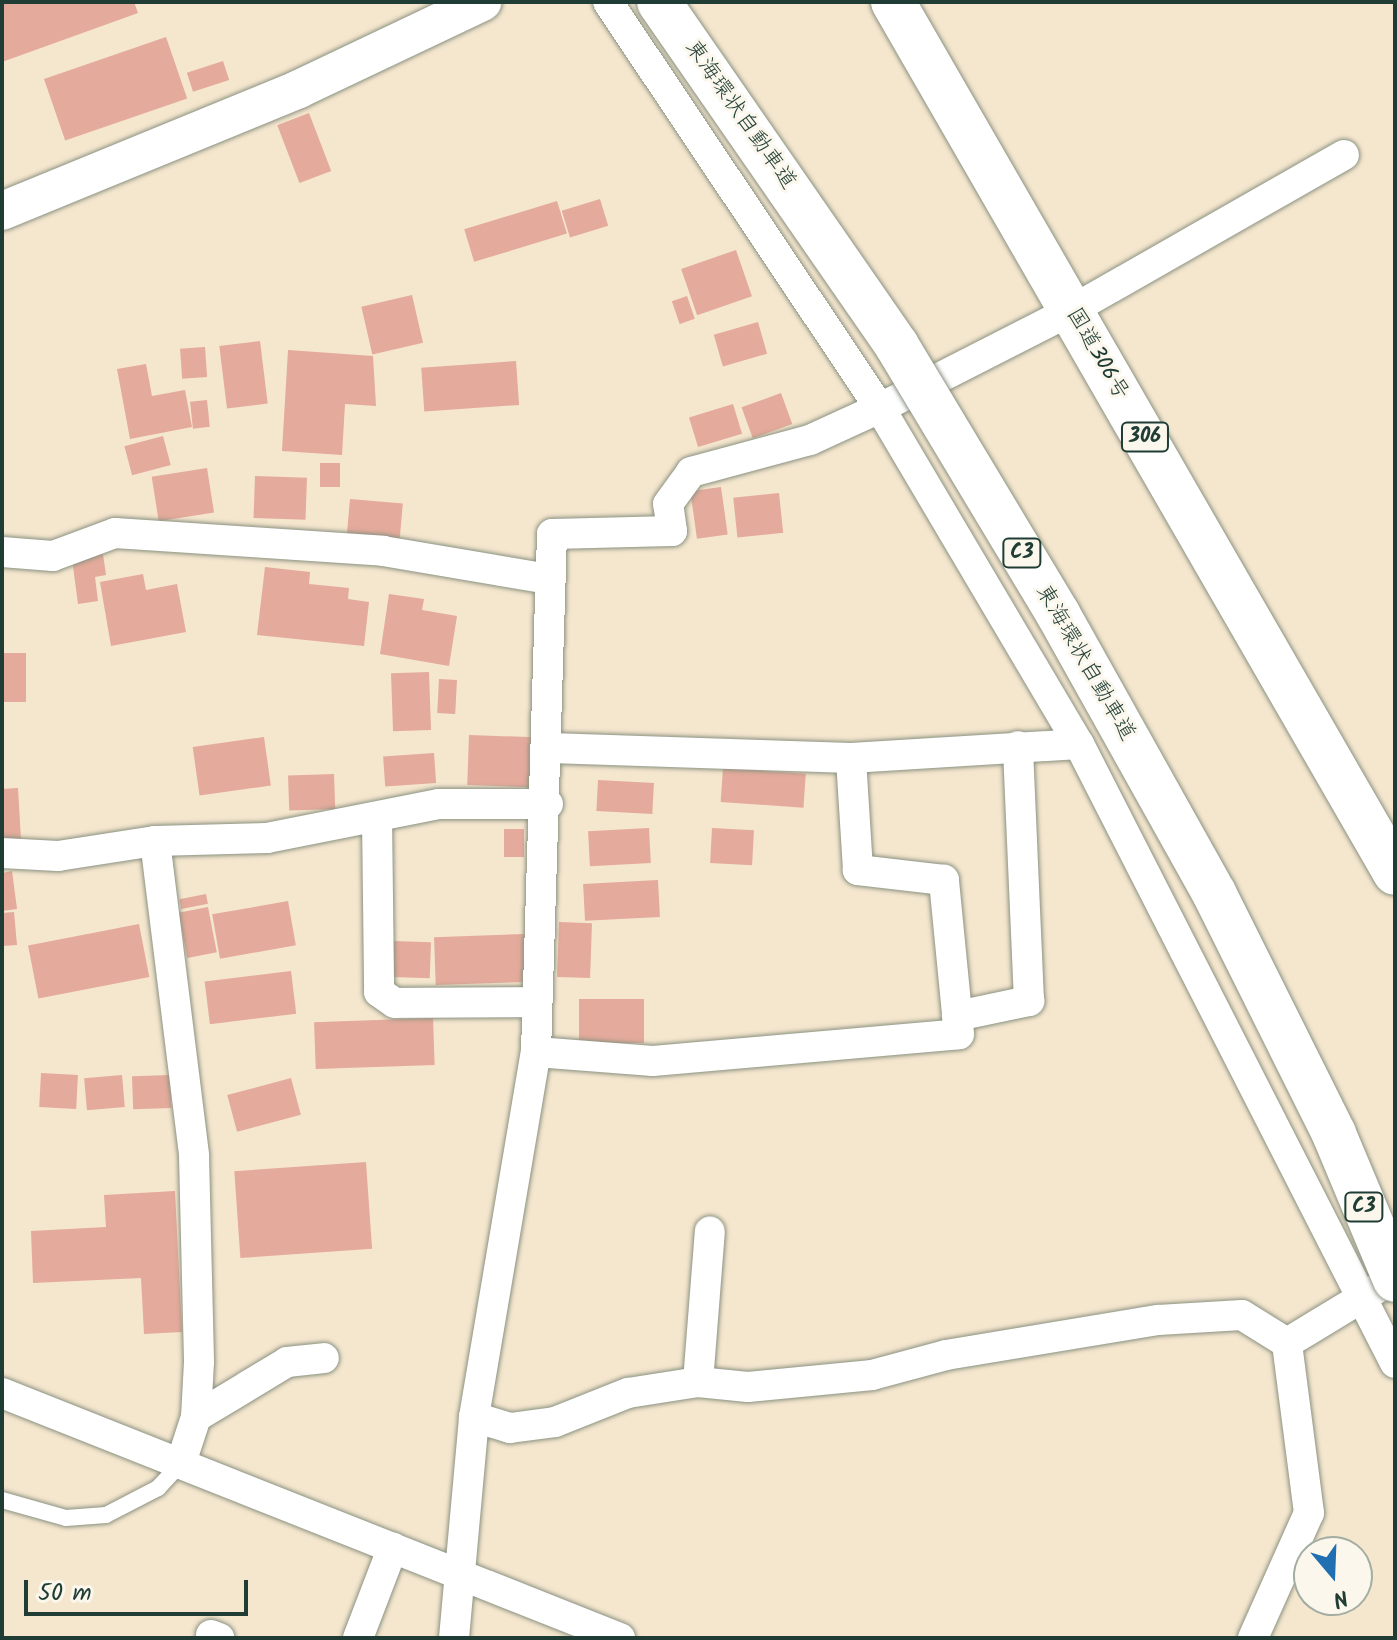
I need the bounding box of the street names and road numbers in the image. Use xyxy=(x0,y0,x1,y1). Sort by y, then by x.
street label: 東海環状自動車道 xyxy=(679,35,801,195)
street label: 国道306号 xyxy=(1060,303,1134,405)
road number: 306 xyxy=(1119,421,1171,453)
road number: C3 xyxy=(1002,537,1042,569)
street label: 東海環状自動車道 xyxy=(1030,580,1140,746)
road number: C3 xyxy=(1344,1191,1384,1223)

